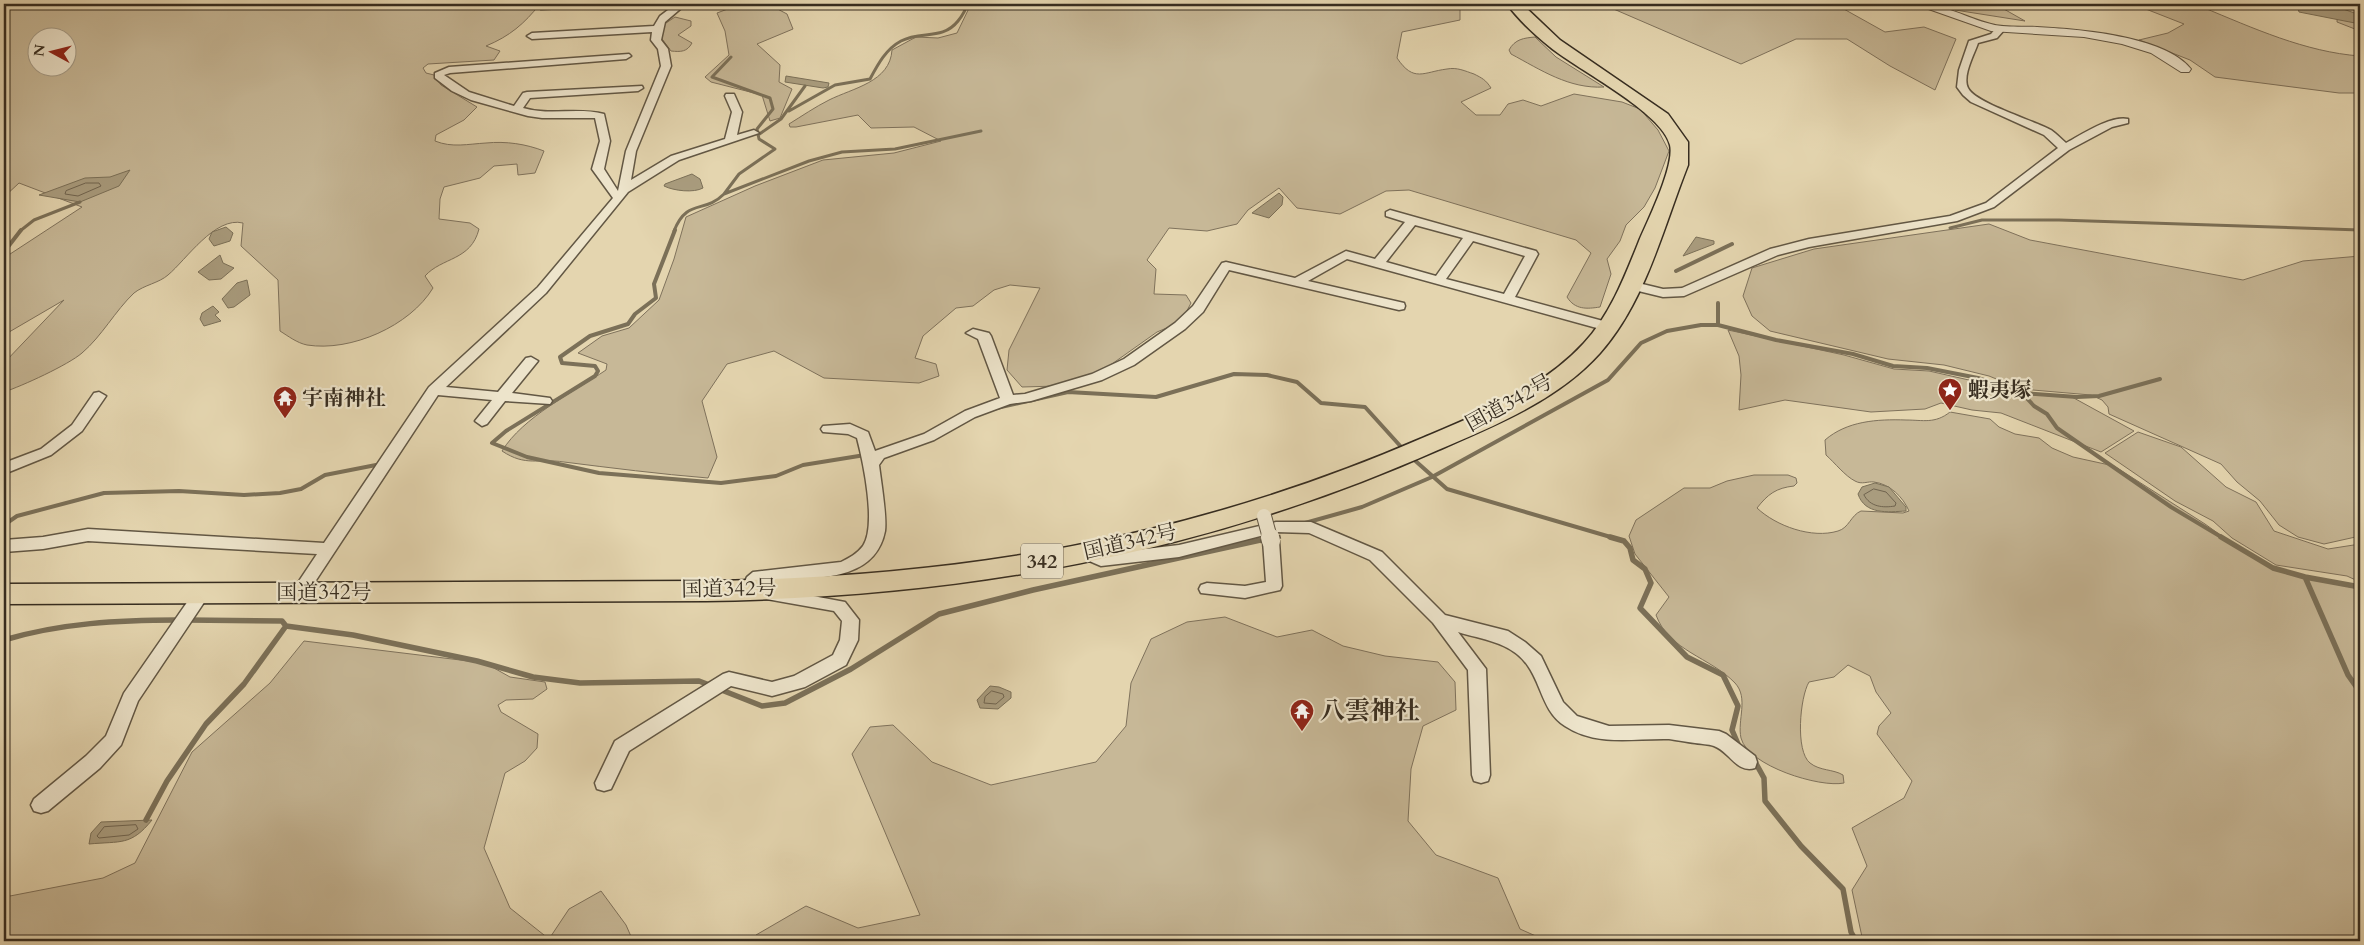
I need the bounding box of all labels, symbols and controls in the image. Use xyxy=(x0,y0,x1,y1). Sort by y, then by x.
north arrow xyxy=(28,28,78,78)
text: N xyxy=(29,43,50,58)
street label: 国道342号 xyxy=(1460,367,1558,439)
place label: 蝦夷塚 xyxy=(1968,376,2031,405)
place icon: 蝦夷塚 xyxy=(1937,377,1963,411)
place label: 宇南神社 xyxy=(302,384,386,413)
temple icon: 宇南神社 xyxy=(272,385,298,419)
street label: 国道342号 xyxy=(1080,517,1180,567)
road number: 342 xyxy=(1021,544,1063,578)
street label: 国道342号 xyxy=(681,574,777,604)
street label: 国道342号 xyxy=(276,578,372,607)
place label: 八雲神社 xyxy=(1320,694,1420,728)
temple icon: 八雲神社 xyxy=(1289,698,1315,732)

